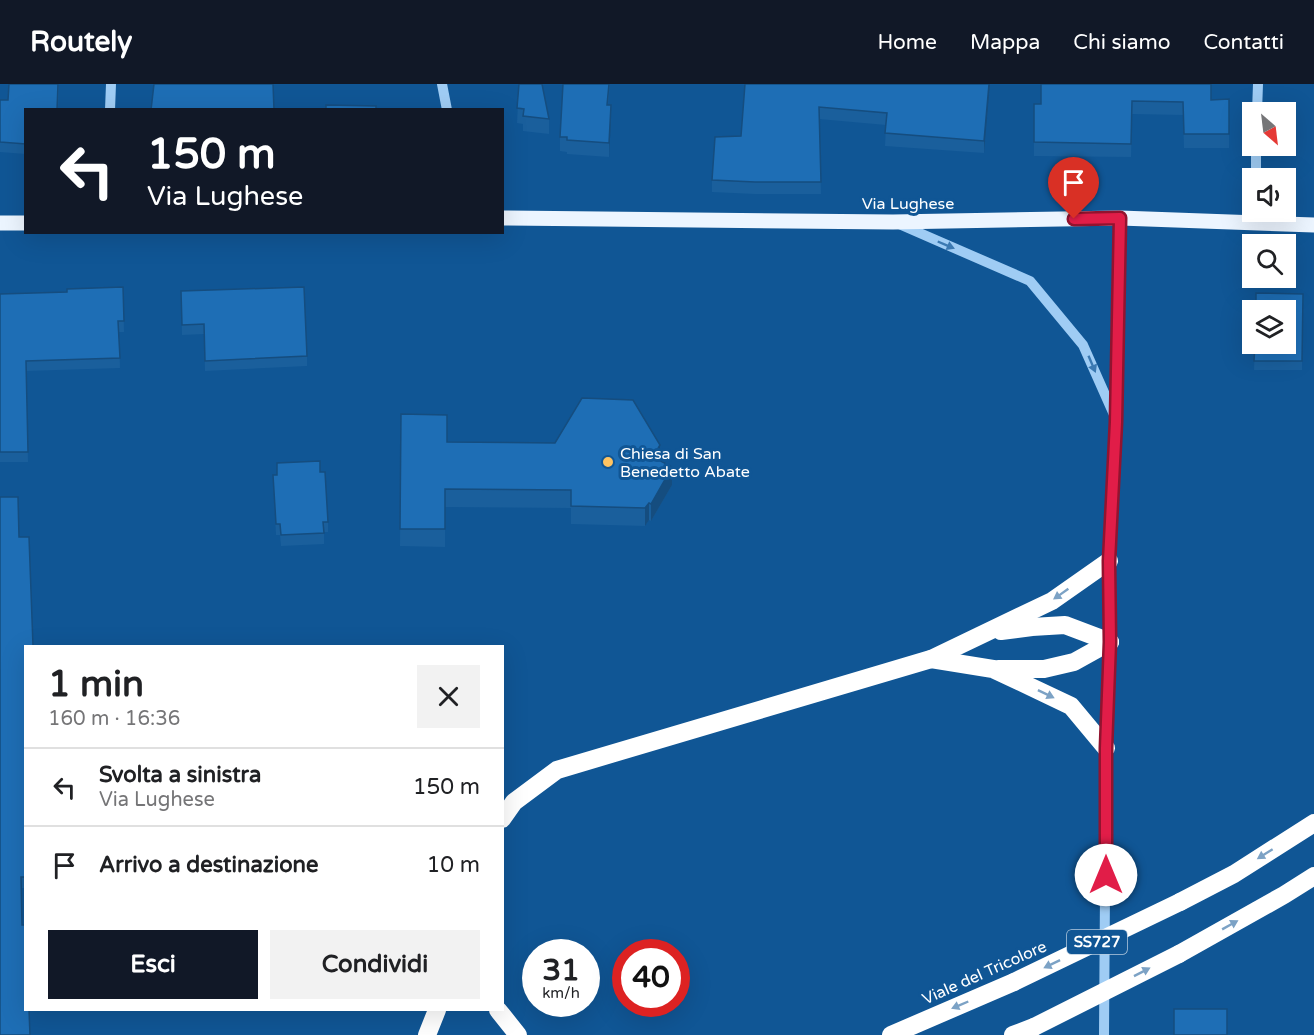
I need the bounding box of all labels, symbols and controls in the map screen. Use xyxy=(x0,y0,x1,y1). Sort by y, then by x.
text: Routely xyxy=(30,25,132,59)
text: Home xyxy=(877,30,937,55)
text: Mappa xyxy=(970,30,1040,55)
text: Chi siamo xyxy=(1073,30,1171,55)
text: Contatti xyxy=(1204,30,1284,55)
north arrow xyxy=(1242,102,1296,156)
map controls xyxy=(1242,102,1296,354)
text: 150 m xyxy=(147,129,276,180)
icon: left xyxy=(48,132,126,210)
pin xyxy=(1048,157,1099,219)
icon: arrive xyxy=(1057,166,1090,199)
button: sound xyxy=(1242,168,1296,222)
text: Via Lughese xyxy=(147,180,303,213)
street label: Via Lughese xyxy=(862,194,954,214)
button: search xyxy=(1242,234,1296,288)
one-way arrow xyxy=(938,240,956,250)
button: layers xyxy=(1242,300,1296,354)
one-way arrow xyxy=(1087,355,1097,373)
place label: Chiesa di San Benedetto Abate xyxy=(620,444,750,482)
marker: Chiesa di San Benedetto Abate xyxy=(601,455,615,469)
one-way arrow xyxy=(1053,588,1069,600)
text: 1 min xyxy=(48,663,144,706)
button: close xyxy=(417,665,480,728)
one-way arrow xyxy=(1037,690,1054,699)
text: 160 m · 16:36 xyxy=(48,707,180,731)
text: Svolta a sinistra xyxy=(99,762,261,788)
icon: left xyxy=(48,771,81,804)
text: 150 m xyxy=(413,774,480,800)
text: Via Lughese xyxy=(99,788,215,812)
position arrow xyxy=(1074,843,1138,907)
icon: arrive xyxy=(48,849,81,882)
one-way arrow xyxy=(1256,849,1273,860)
text: Arrivo a destinazione xyxy=(99,852,318,878)
text: 10 m xyxy=(426,852,480,878)
one-way arrow xyxy=(1222,920,1239,930)
button: Esci xyxy=(48,930,258,999)
button: Condividi xyxy=(270,930,480,999)
road number: SS727 xyxy=(1067,930,1127,954)
street label: Viale del Tricolore xyxy=(919,936,1050,1009)
speed limit sign: 40 xyxy=(612,939,690,1017)
text: 31 xyxy=(542,952,580,989)
one-way arrow xyxy=(1043,958,1061,968)
one-way arrow xyxy=(1134,968,1151,977)
text: km/h xyxy=(542,984,580,1002)
one-way arrow xyxy=(951,1000,969,1010)

